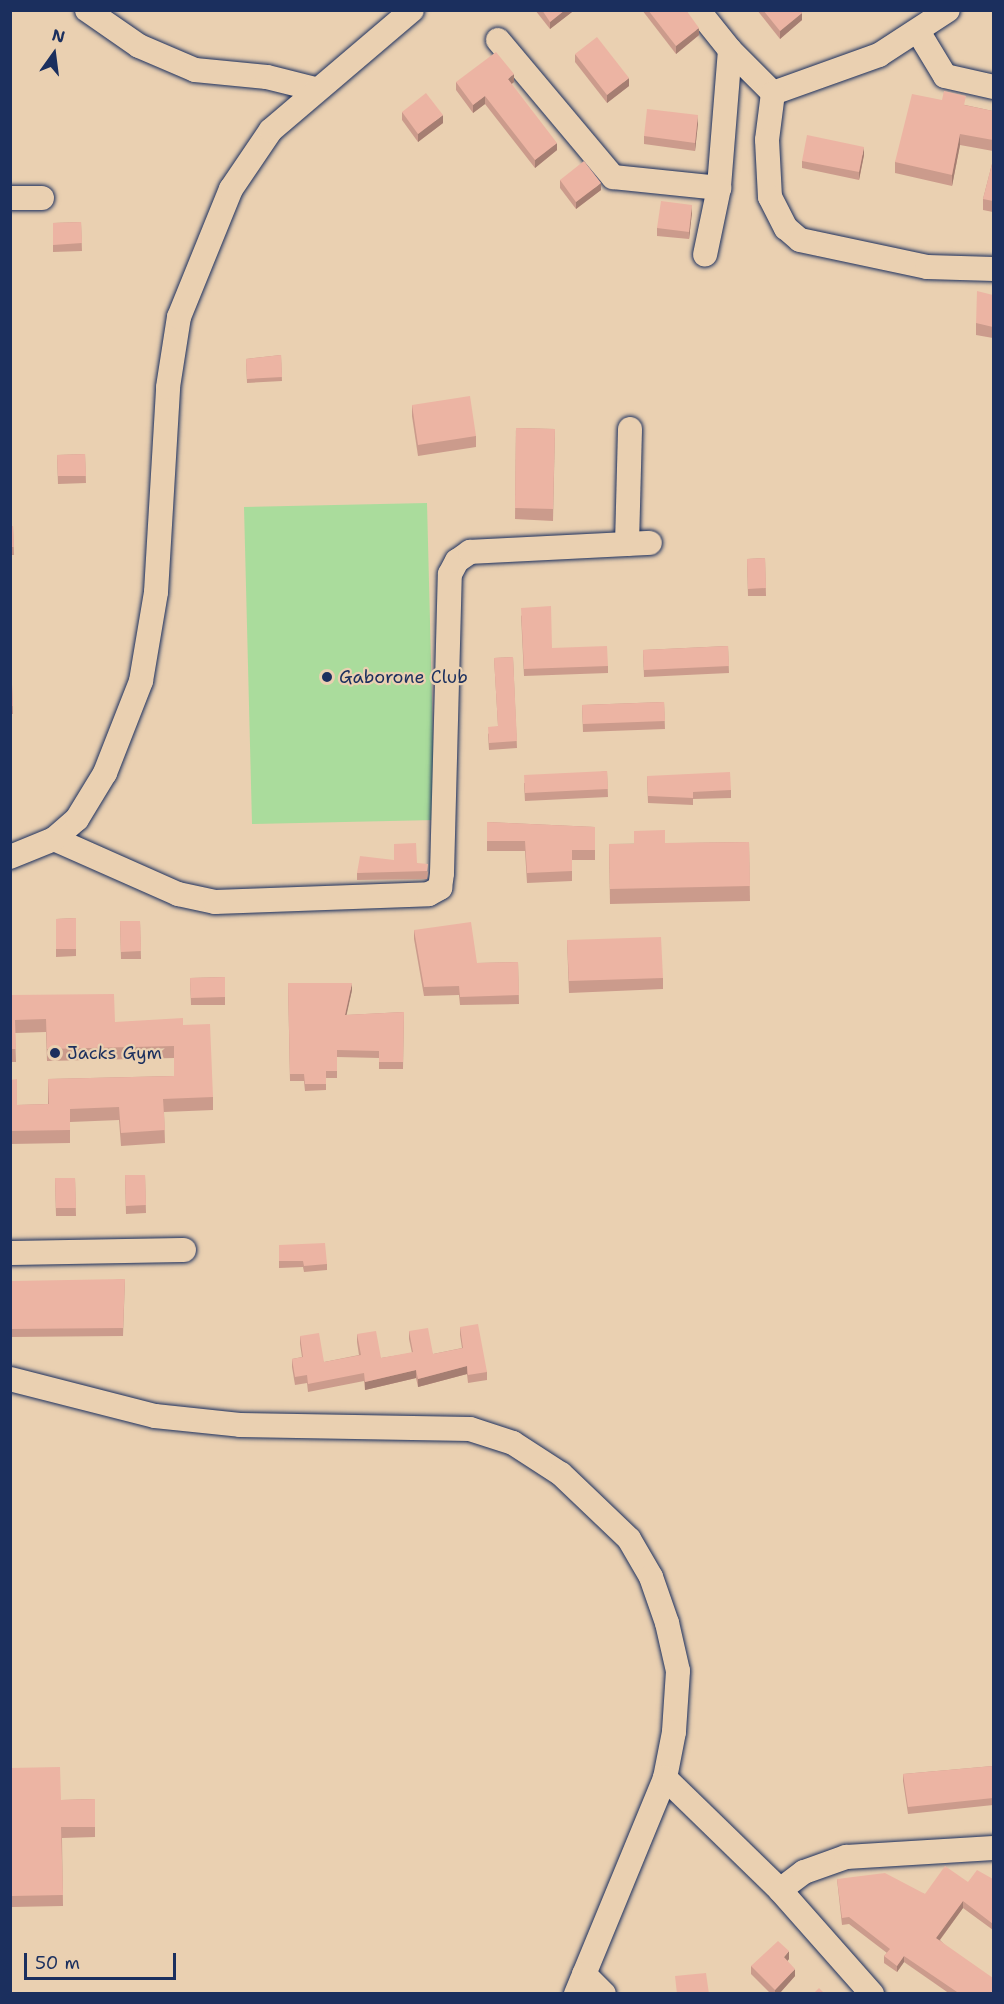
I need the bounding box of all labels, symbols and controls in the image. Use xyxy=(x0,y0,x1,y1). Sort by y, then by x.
north arrow xyxy=(24,24,84,84)
text: N xyxy=(50,24,67,48)
place label: Gaborone Club xyxy=(339,666,468,688)
marker: Gaborone Club xyxy=(320,670,334,684)
place label: Jacks Gym xyxy=(67,1042,162,1064)
marker: Jacks Gym xyxy=(48,1046,62,1060)
scale bar xyxy=(27,1941,178,1979)
text: 50 m xyxy=(35,1951,80,1975)

